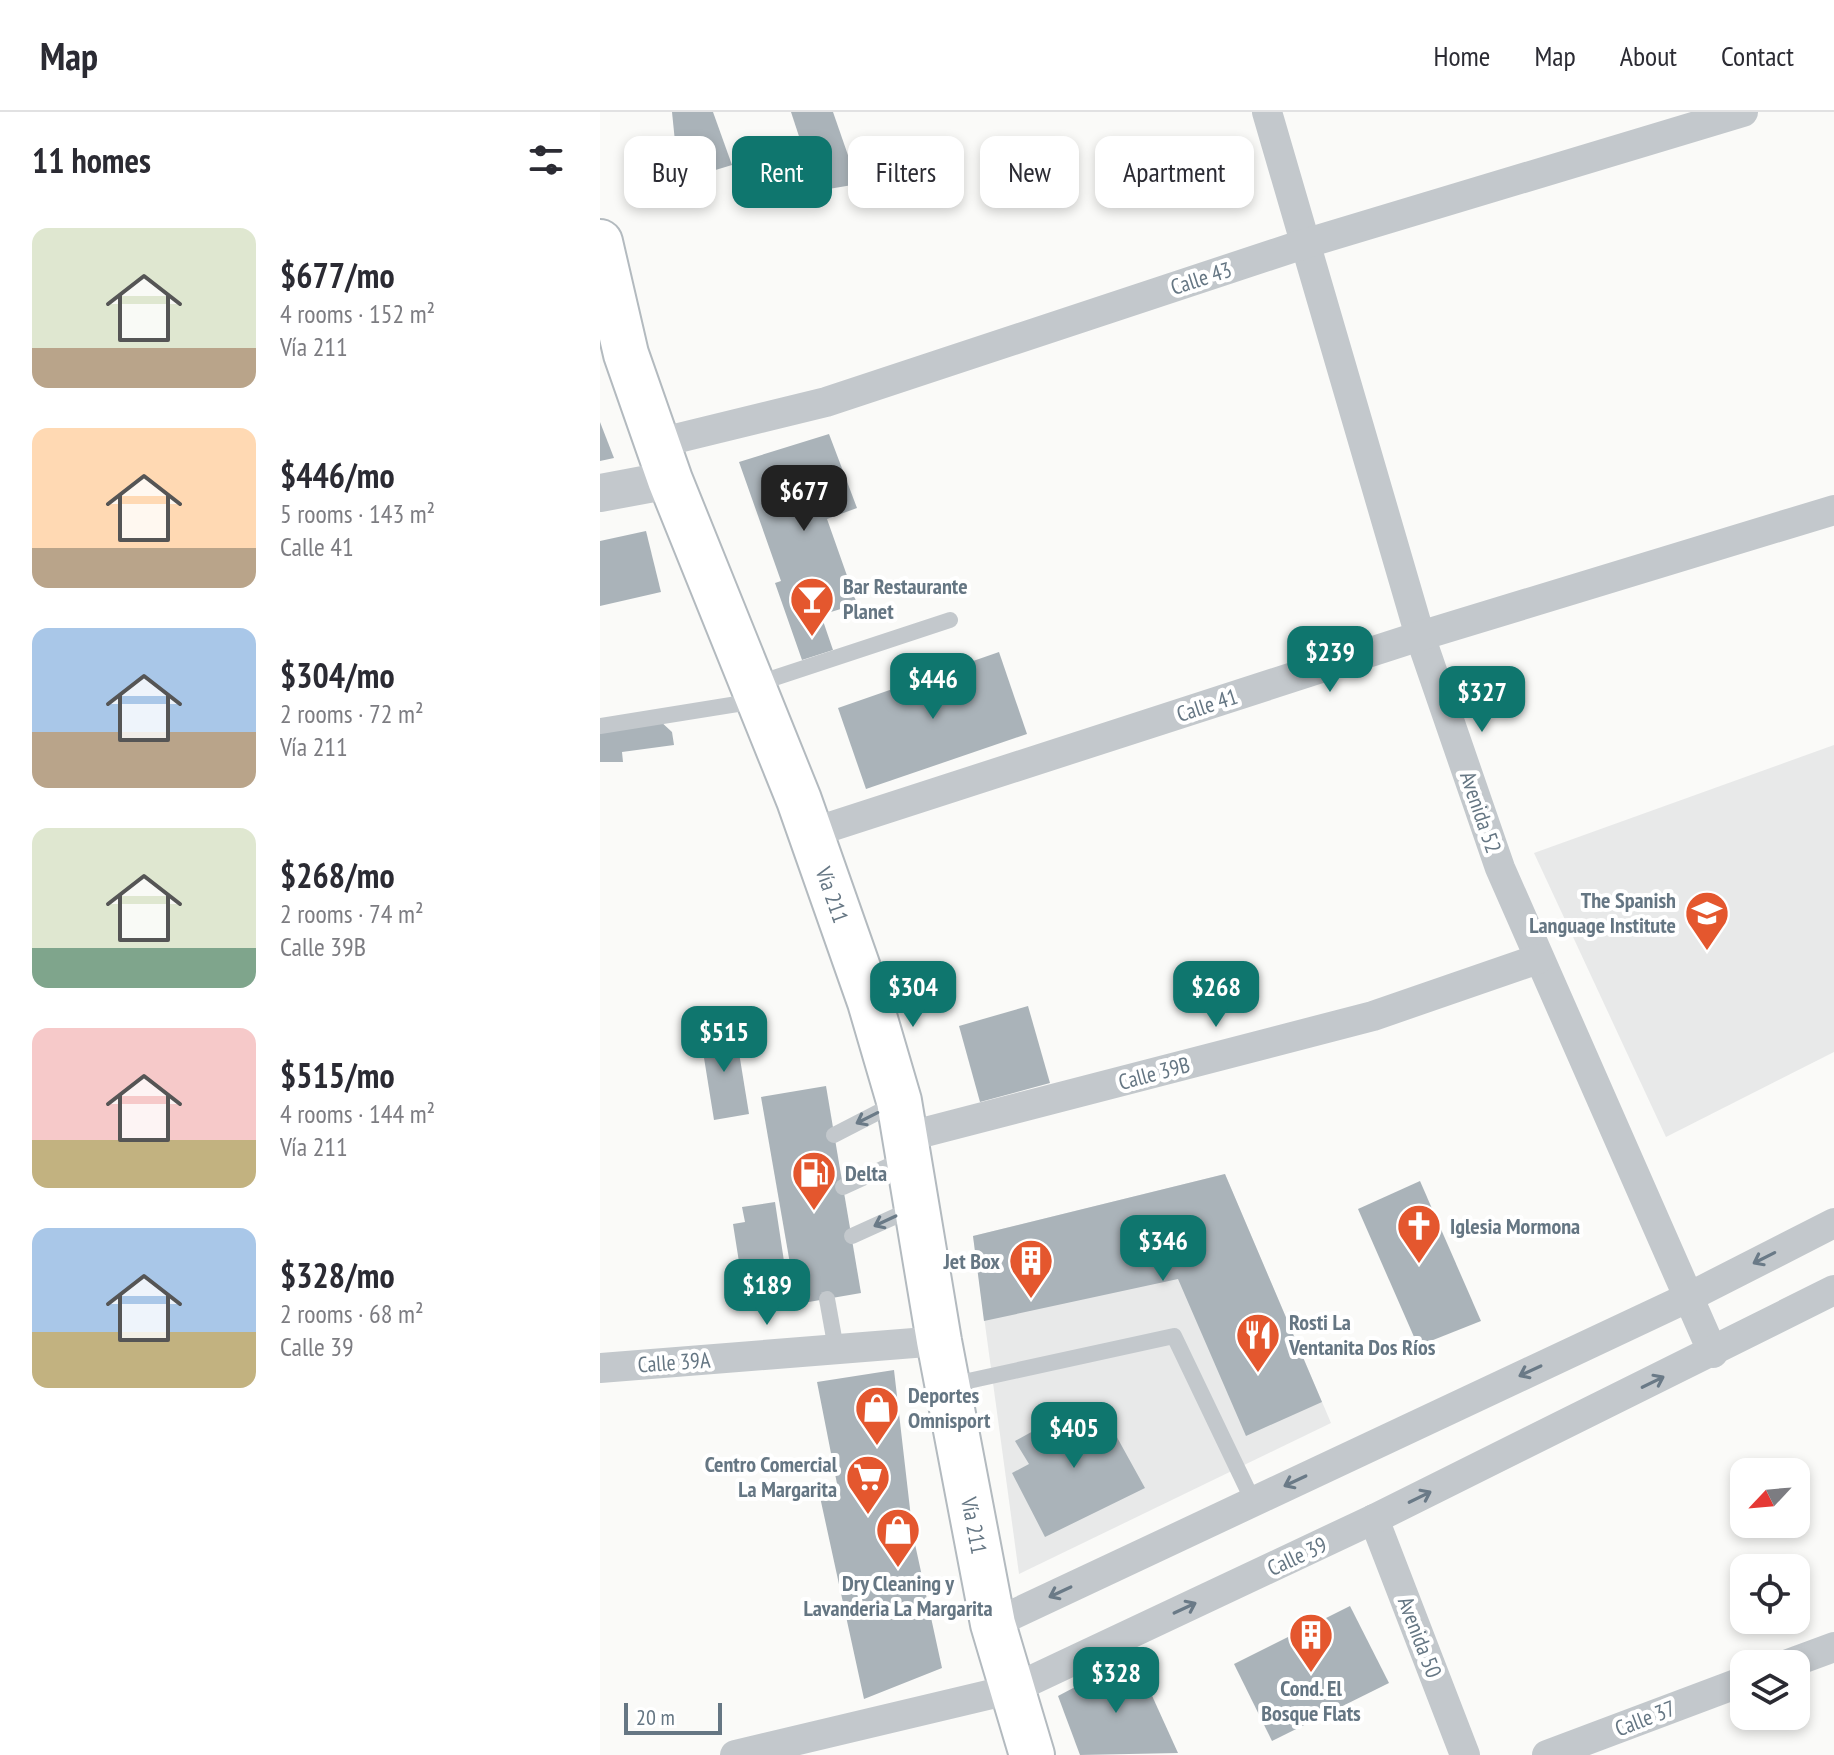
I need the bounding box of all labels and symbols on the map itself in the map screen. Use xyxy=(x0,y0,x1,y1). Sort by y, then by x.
street label: Calle 43 xyxy=(1167,255,1235,301)
pin: $677 xyxy=(757,465,851,533)
place label: Bar Restaurante Planet xyxy=(843,572,968,625)
bar icon: Bar Restaurante Planet xyxy=(788,575,836,638)
pin: $239 xyxy=(1283,626,1377,694)
pin: $446 xyxy=(886,653,980,721)
pin: $327 xyxy=(1435,666,1529,734)
street label: Calle 41 xyxy=(1173,682,1241,728)
street label: Avenida 52 xyxy=(1454,767,1508,857)
street label: Vía 211 xyxy=(809,862,855,927)
place label: The Spanish Language Institute xyxy=(1529,886,1676,939)
school or university icon: The Spanish Language Institute xyxy=(1683,889,1731,952)
pin: $304 xyxy=(866,961,960,1029)
pin: $268 xyxy=(1169,961,1263,1029)
pin: $515 xyxy=(677,1006,771,1074)
street label: Calle 39B xyxy=(1115,1050,1193,1096)
one-way arrow xyxy=(855,1110,879,1126)
fuel station icon: Delta xyxy=(790,1149,838,1212)
place label: Delta xyxy=(845,1159,887,1187)
church icon: Iglesia Mormona xyxy=(1395,1202,1443,1265)
place label: Iglesia Mormona xyxy=(1450,1212,1580,1240)
one-way arrow xyxy=(873,1214,897,1229)
pin: $346 xyxy=(1116,1215,1210,1283)
building icon: Jet Box xyxy=(1007,1237,1055,1300)
place label: Jet Box xyxy=(943,1247,1000,1275)
one-way arrow xyxy=(1753,1251,1777,1267)
pin: $189 xyxy=(720,1259,814,1327)
place label: Rosti La Ventanita Dos Ríos xyxy=(1288,1308,1436,1361)
restaurant icon: Rosti La Ventanita Dos Ríos xyxy=(1234,1311,1282,1374)
street label: Calle 39A xyxy=(637,1345,712,1379)
one-way arrow xyxy=(1519,1364,1543,1379)
one-way arrow xyxy=(1641,1374,1665,1389)
place label: Deportes Omnisport xyxy=(908,1381,991,1434)
shop icon: Deportes Omnisport xyxy=(853,1384,901,1447)
pin: $405 xyxy=(1027,1402,1121,1470)
place label: Centro Comercial La Margarita xyxy=(705,1450,838,1503)
supermarket icon: Centro Comercial La Margarita xyxy=(844,1453,892,1516)
north arrow xyxy=(1730,1458,1810,1538)
one-way arrow xyxy=(1283,1474,1307,1489)
one-way arrow xyxy=(1408,1489,1432,1504)
street label: Vía 211 xyxy=(955,1494,993,1556)
shop icon: Dry Cleaning y Lavanderia La Margarita xyxy=(874,1506,922,1569)
street label: Calle 39 xyxy=(1263,1530,1331,1582)
place label: Dry Cleaning y Lavanderia La Margarita xyxy=(803,1569,993,1622)
one-way arrow xyxy=(1048,1585,1072,1600)
street label: Avenida 50 xyxy=(1392,1593,1448,1682)
one-way arrow xyxy=(1173,1600,1197,1615)
building icon: Cond. El Bosque Flats xyxy=(1287,1611,1335,1674)
pin: $328 xyxy=(1069,1647,1163,1715)
place label: Cond. El Bosque Flats xyxy=(1261,1674,1361,1727)
street label: Calle 37 xyxy=(1611,1694,1679,1742)
scale bar xyxy=(624,1699,722,1735)

